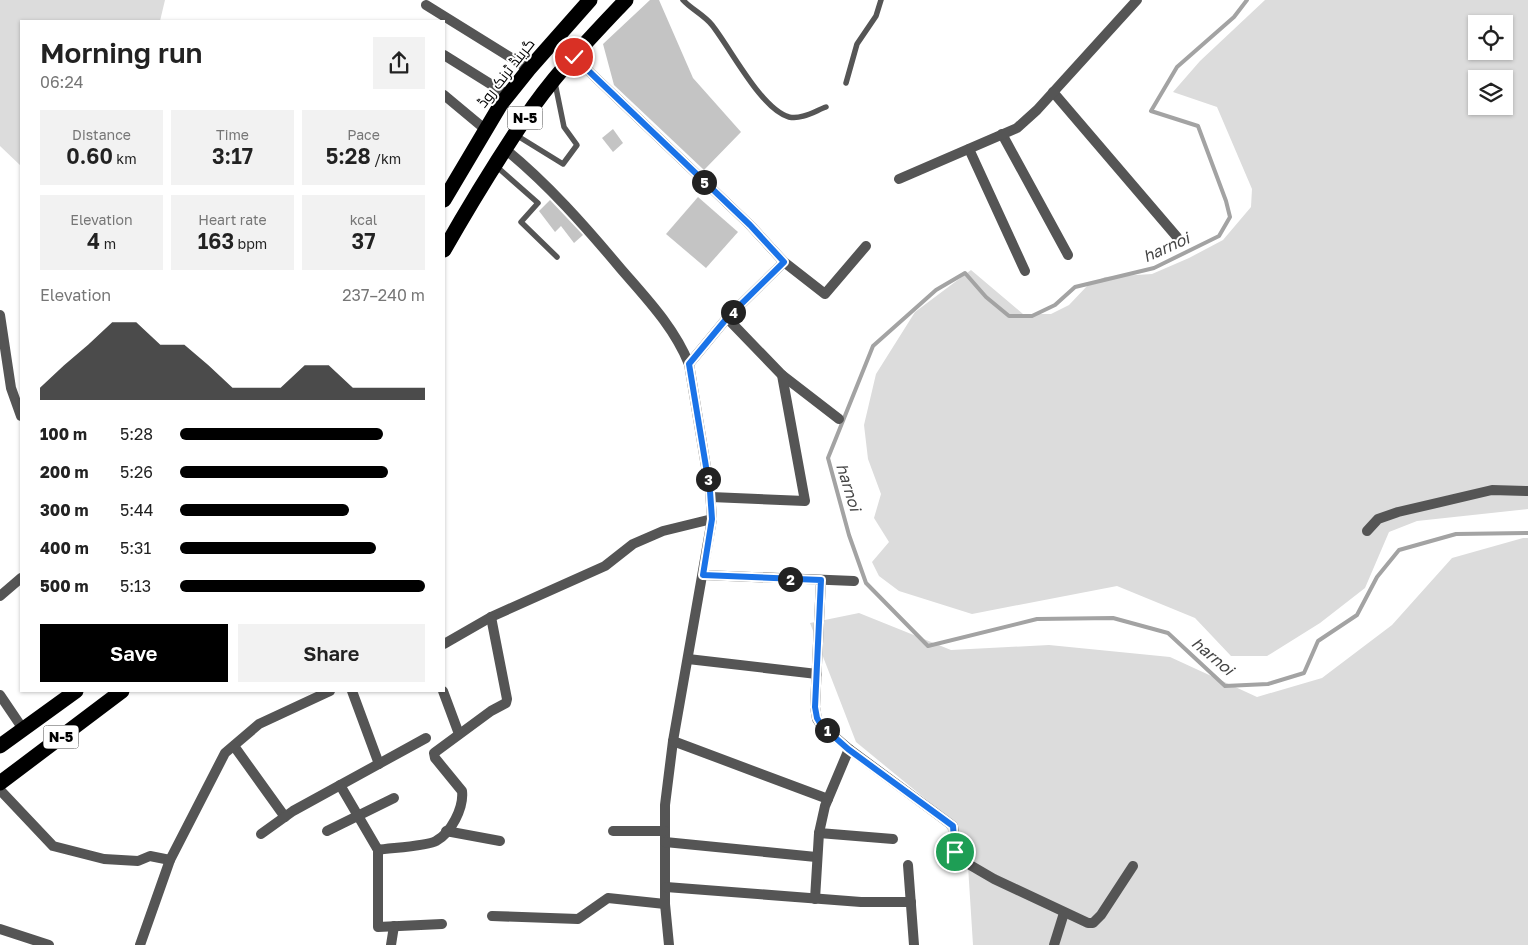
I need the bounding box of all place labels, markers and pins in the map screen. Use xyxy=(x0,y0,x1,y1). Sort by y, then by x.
pin xyxy=(553,36,595,78)
pin: 5 xyxy=(692,170,716,194)
pin: 4 xyxy=(720,300,746,324)
pin: 3 xyxy=(696,466,720,492)
pin: 2 xyxy=(778,566,802,592)
pin: 1 xyxy=(814,718,840,742)
pin xyxy=(934,831,976,873)

